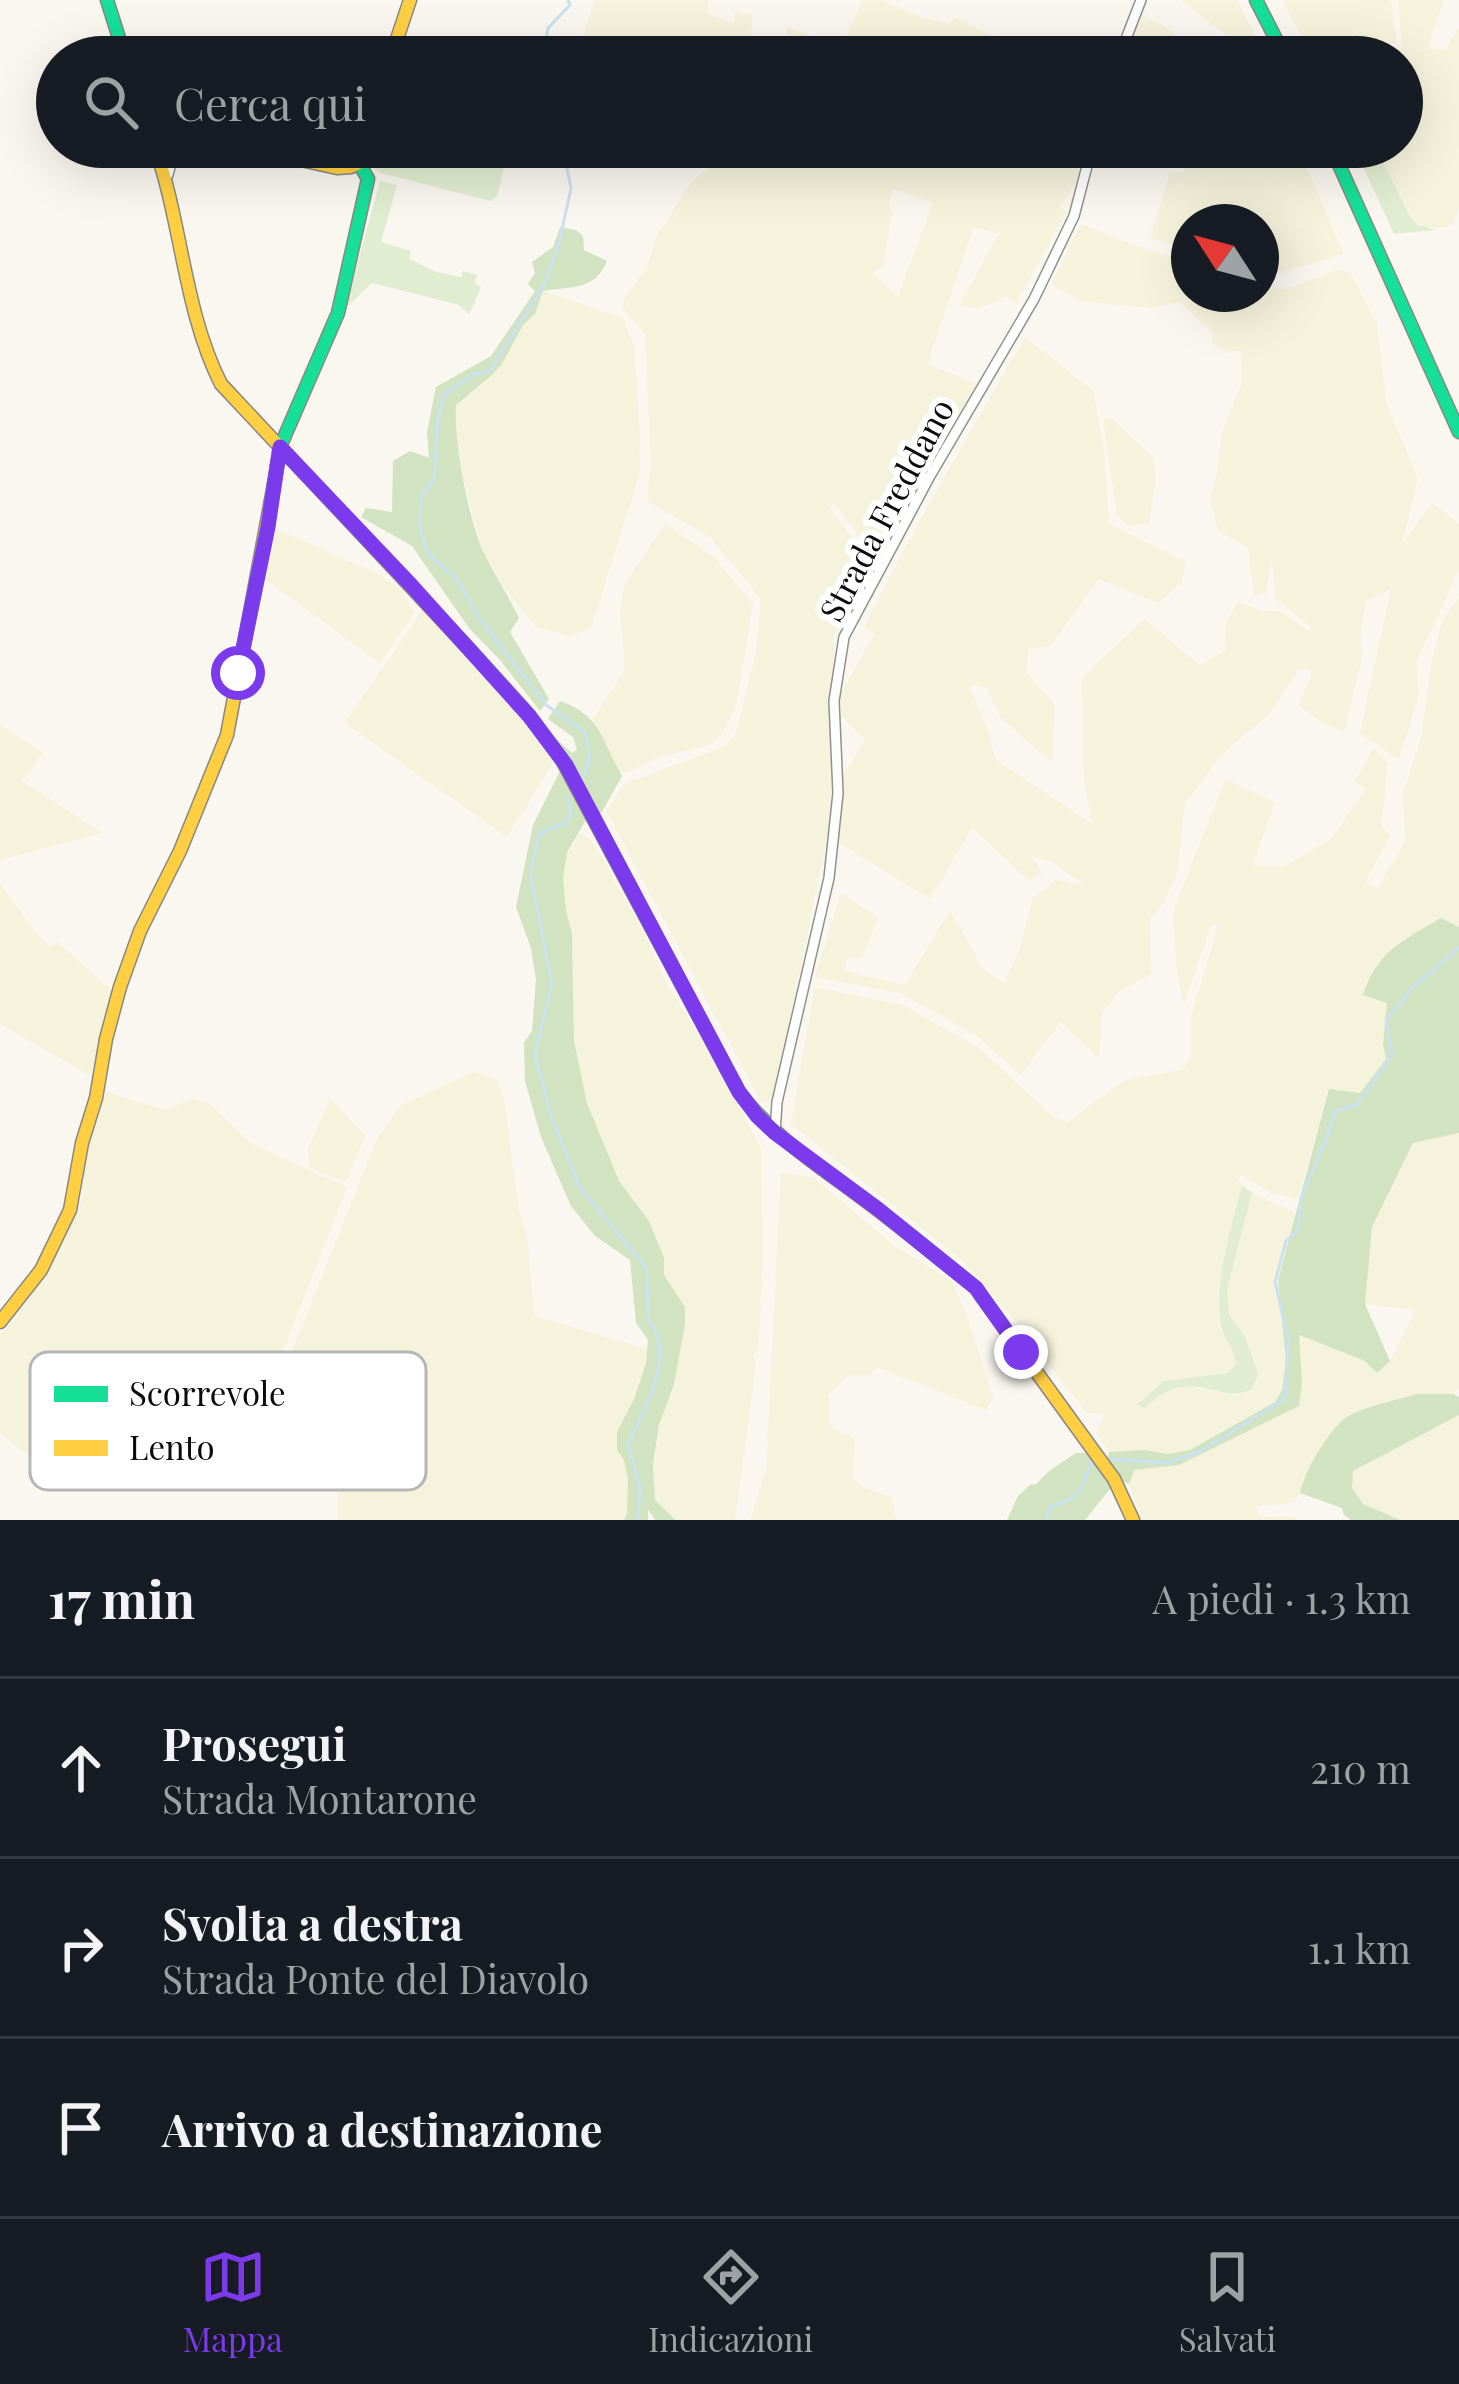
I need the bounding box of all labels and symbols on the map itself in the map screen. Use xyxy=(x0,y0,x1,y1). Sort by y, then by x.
north arrow xyxy=(1171,204,1279,312)
street label: Strada Freddano xyxy=(808,390,962,628)
route start xyxy=(211,646,265,700)
route end xyxy=(994,1325,1048,1379)
legend xyxy=(30,1352,426,1490)
text: Scorrevole xyxy=(129,1370,286,1414)
text: Lento xyxy=(129,1424,215,1468)

